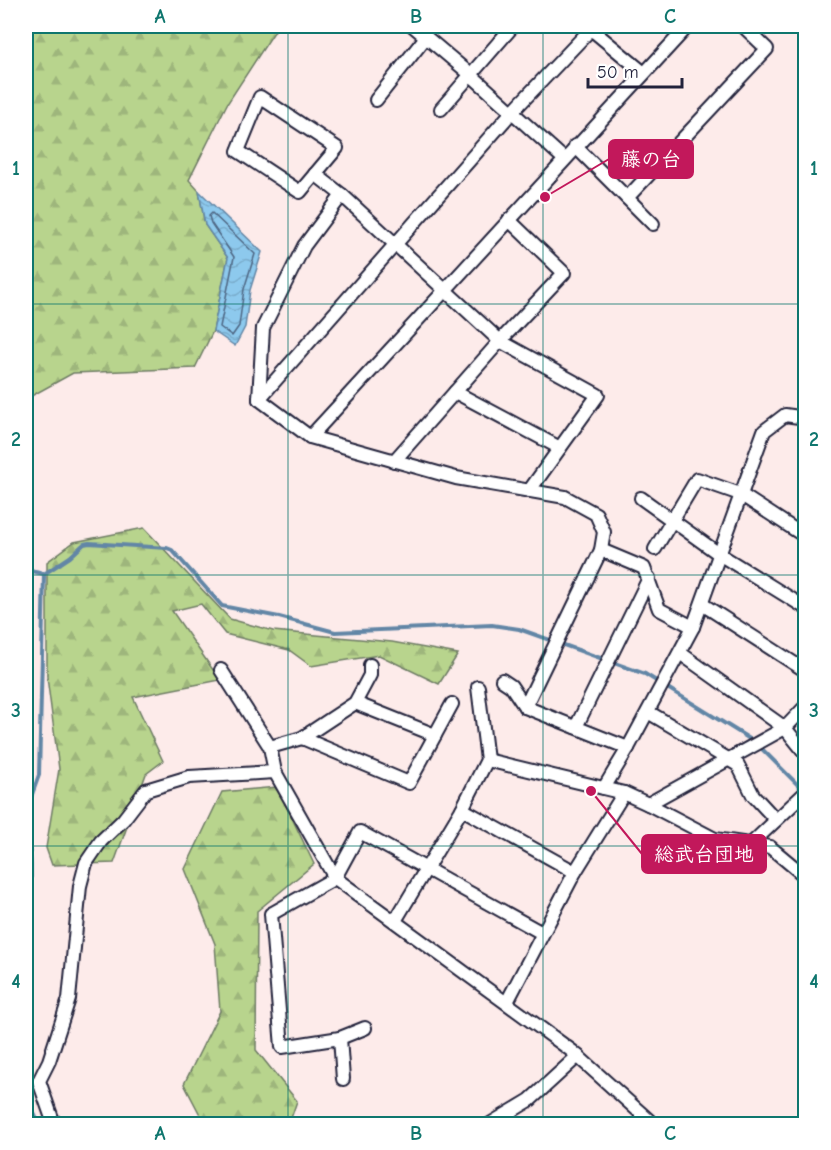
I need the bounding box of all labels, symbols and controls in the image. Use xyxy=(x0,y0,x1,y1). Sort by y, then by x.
text: A xyxy=(154,5,166,28)
text: B xyxy=(410,5,422,28)
text: C xyxy=(664,5,676,28)
scale bar xyxy=(588,51,682,89)
text: 50 m xyxy=(597,62,639,83)
callout: 藤の台 xyxy=(609,140,693,178)
text: 藤の台 xyxy=(621,148,681,171)
text: 1 xyxy=(12,157,20,180)
text: 1 xyxy=(810,157,818,180)
text: 2 xyxy=(11,428,21,451)
text: 2 xyxy=(809,428,819,451)
text: 3 xyxy=(11,699,21,722)
text: 3 xyxy=(809,699,819,722)
callout: 総武台団地 xyxy=(642,835,766,873)
text: 総武台団地 xyxy=(654,843,754,866)
text: 4 xyxy=(11,970,21,993)
text: 4 xyxy=(809,970,819,993)
text: A xyxy=(154,1122,166,1145)
text: B xyxy=(410,1122,422,1145)
text: C xyxy=(664,1122,676,1145)

